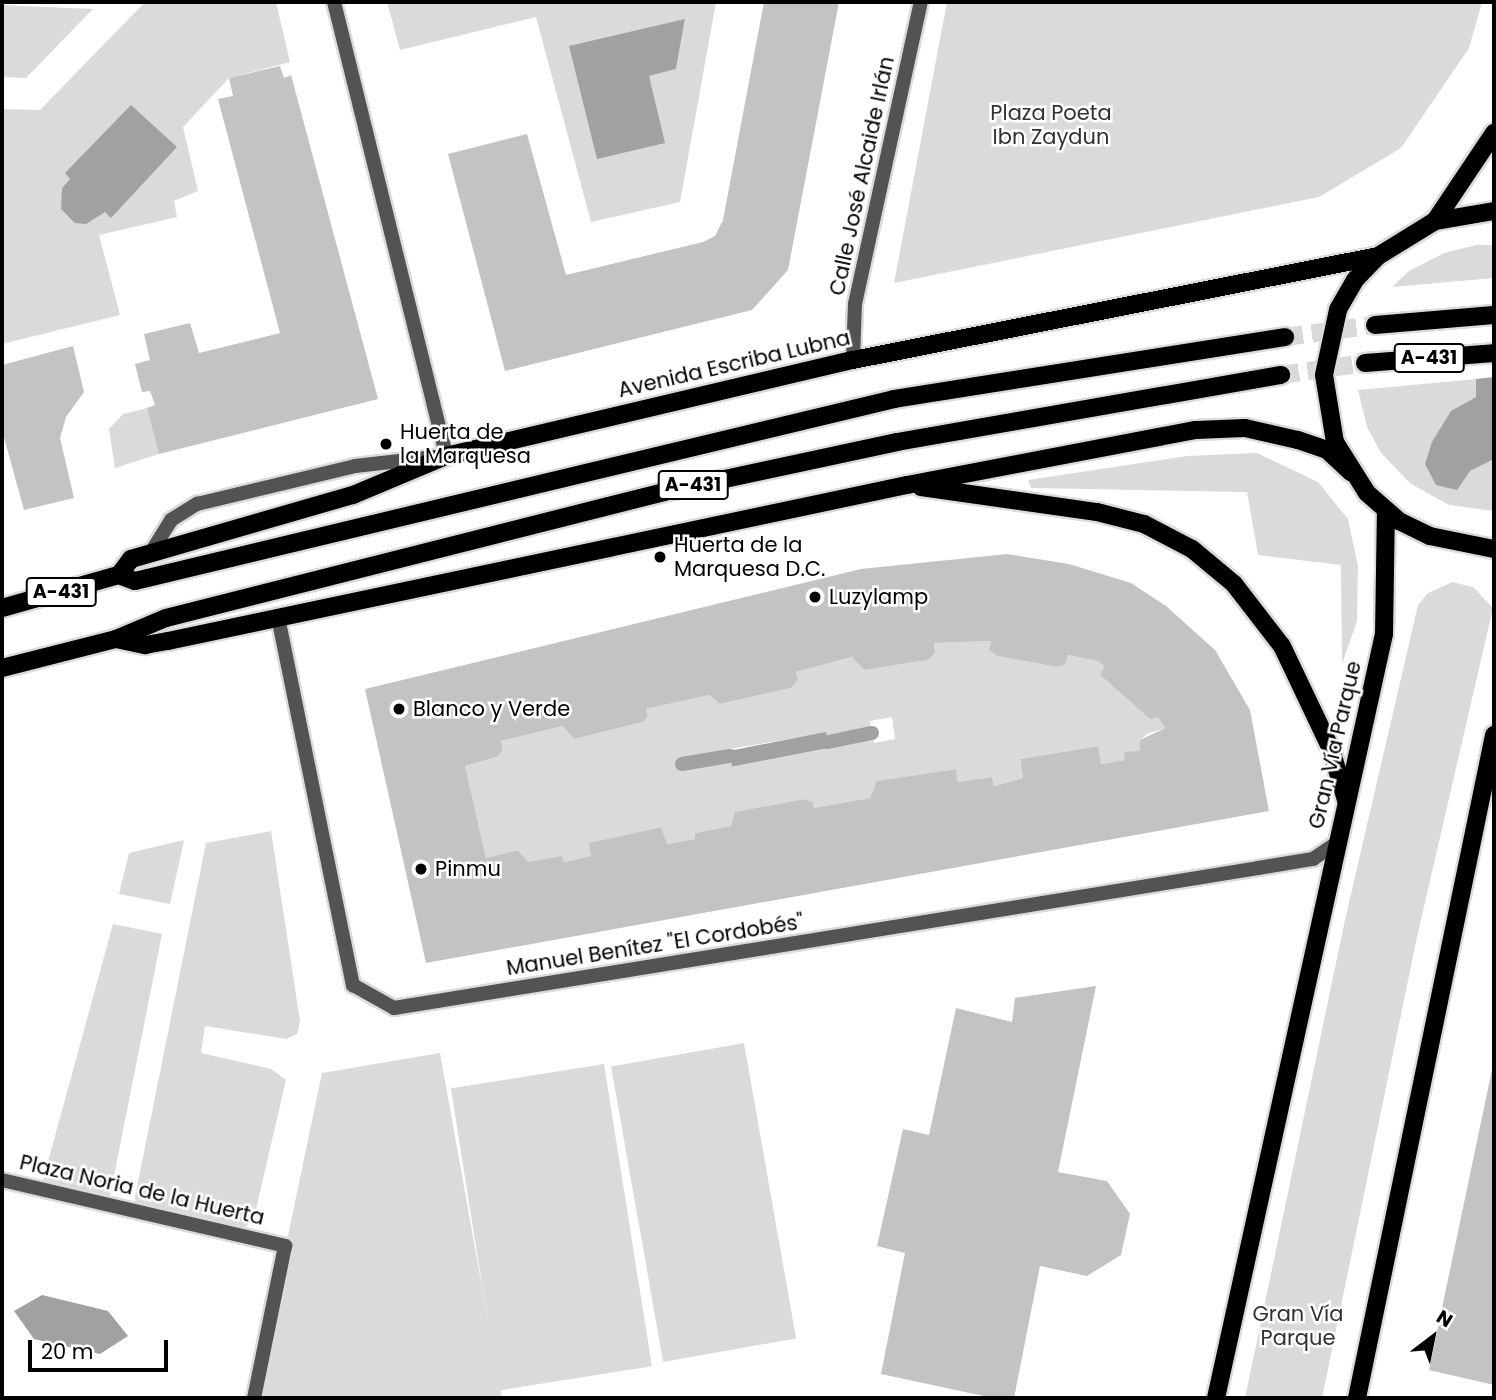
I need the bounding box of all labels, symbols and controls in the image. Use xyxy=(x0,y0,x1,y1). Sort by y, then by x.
street label: Calle José Alcaide Irlán xyxy=(824,54,900,298)
park label: Plaza Poeta Ibn Zaydun xyxy=(990,100,1112,150)
street label: Avenida Escriba Lubna xyxy=(616,325,852,403)
road number: A-431 xyxy=(1392,342,1466,374)
place label: Huerta de la Marquesa xyxy=(400,419,531,469)
marker: Huerta de la Marquesa xyxy=(378,436,394,452)
road number: A-431 xyxy=(656,470,730,500)
place label: Huerta de la Marquesa D.C. xyxy=(674,532,825,582)
marker: Huerta de la Marquesa D.C. xyxy=(652,549,668,565)
road number: A-431 xyxy=(24,576,98,608)
place label: Luzylamp xyxy=(829,584,928,610)
marker: Luzylamp xyxy=(807,589,823,605)
street label: Gran Vía Parque xyxy=(1303,659,1367,831)
place label: Blanco y Verde xyxy=(413,696,570,722)
marker: Blanco y Verde xyxy=(391,701,407,717)
place label: Pinmu xyxy=(435,856,501,882)
marker: Pinmu xyxy=(413,861,429,877)
street label: Manuel Benítez "El Cordobés" xyxy=(505,909,805,981)
street label: Plaza Noria de la Huerta xyxy=(17,1150,267,1230)
park label: Gran Vía Parque xyxy=(1253,1301,1343,1351)
north arrow xyxy=(1398,1302,1468,1372)
text: N xyxy=(1431,1304,1458,1334)
scale bar xyxy=(32,1326,172,1370)
text: 20 m xyxy=(41,1337,94,1366)

